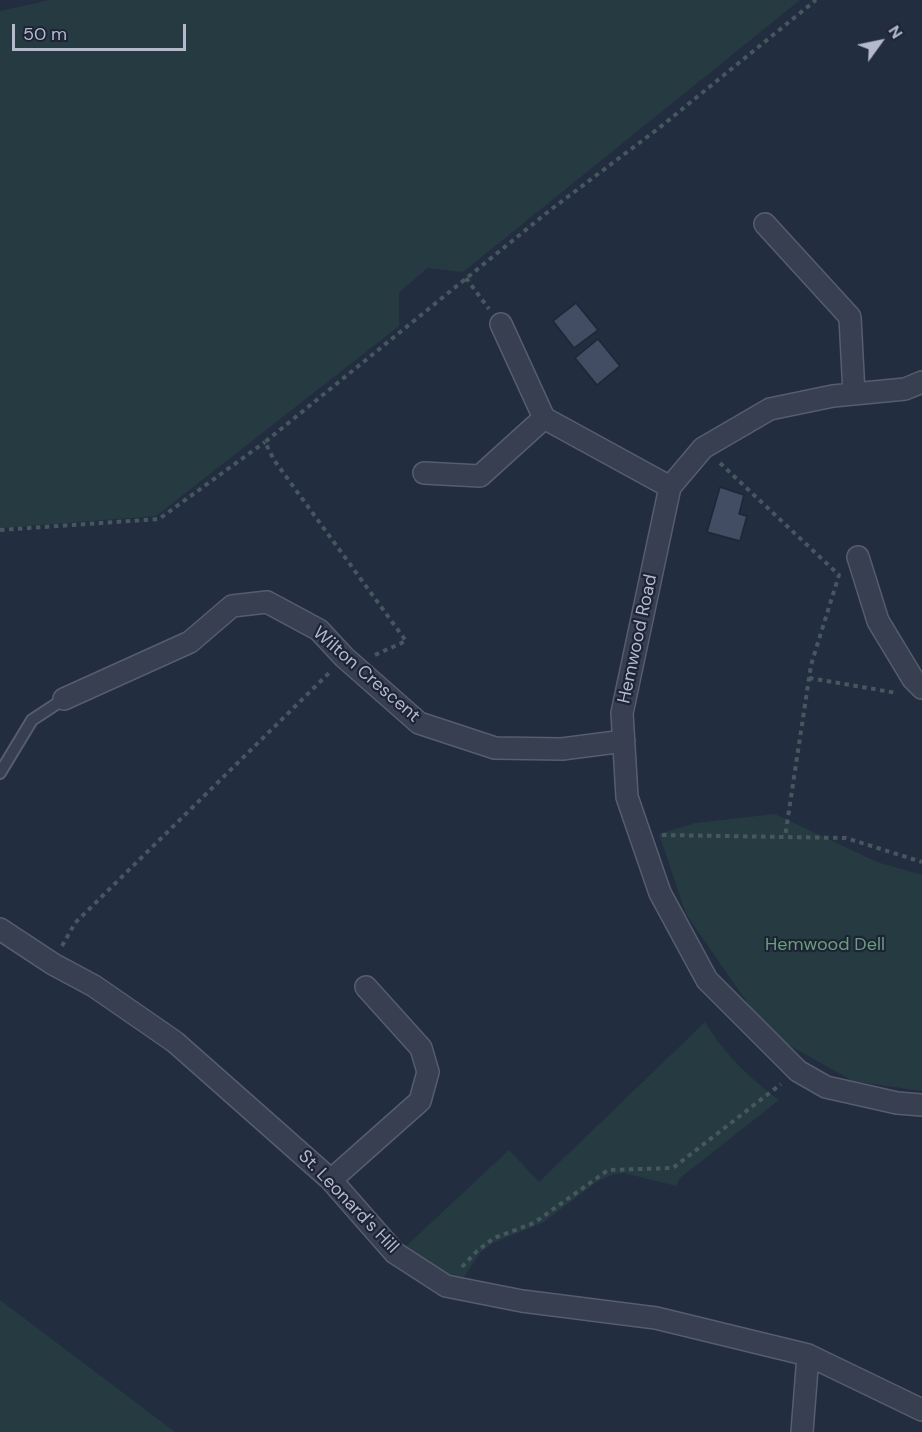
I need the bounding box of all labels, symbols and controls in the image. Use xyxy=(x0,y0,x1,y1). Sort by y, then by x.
scale bar xyxy=(15,12,189,50)
north arrow xyxy=(850,12,910,72)
text: N xyxy=(884,21,907,43)
text: 50 m xyxy=(23,22,67,46)
street label: Hemwood Road xyxy=(614,573,662,705)
street label: Wilton Crescent xyxy=(308,623,424,727)
park label: Hemwood Dell xyxy=(765,934,885,956)
street label: St. Leonard's Hill xyxy=(293,1146,403,1258)

